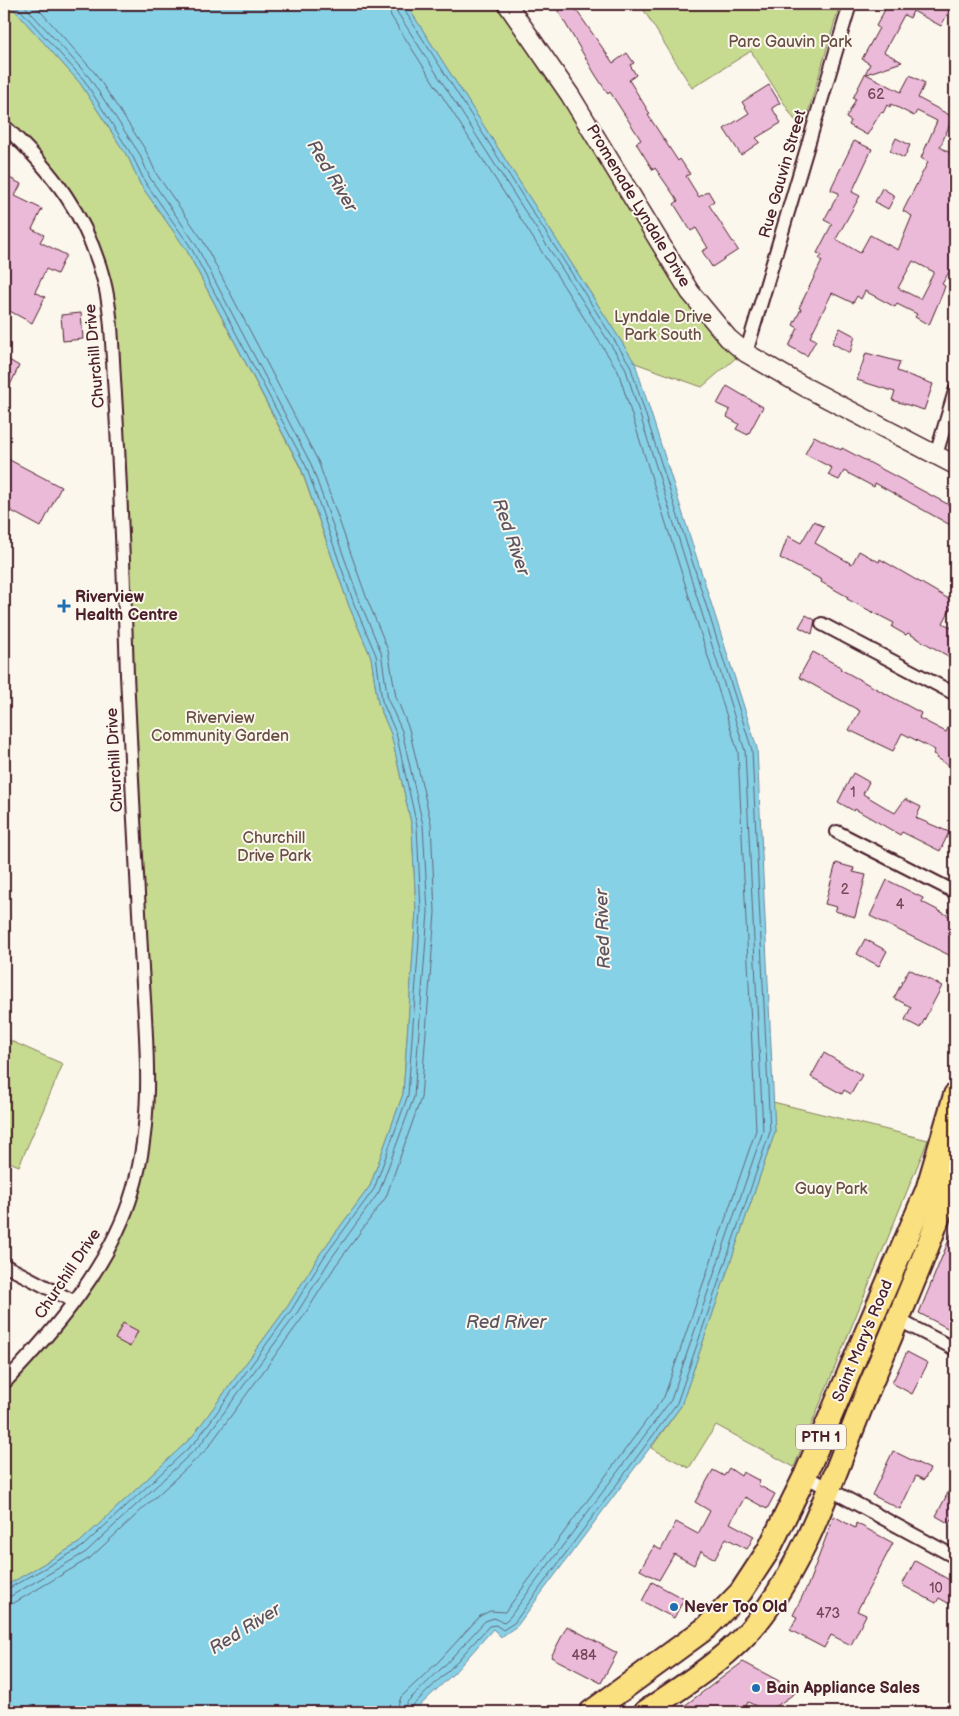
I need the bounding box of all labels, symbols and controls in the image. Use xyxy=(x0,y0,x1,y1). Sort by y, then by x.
park label: Parc Gauvin Park xyxy=(728,33,852,52)
house number: 62 xyxy=(868,86,885,103)
street label: Rue Gauvin Street xyxy=(756,108,810,240)
street label: Promenade Lyndale Drive xyxy=(582,121,694,291)
water label: Red River xyxy=(302,136,362,217)
street label: Churchill Drive xyxy=(81,303,109,409)
park label: Lyndale Drive Park South xyxy=(614,308,712,345)
water label: Red River xyxy=(488,496,534,580)
place label: Riverview Health Centre xyxy=(75,588,178,625)
marker: Riverview Health Centre xyxy=(57,599,71,613)
street label: Churchill Drive xyxy=(103,707,127,813)
park label: Riverview Community Garden xyxy=(151,709,289,746)
house number: 1 xyxy=(850,784,856,801)
park label: Churchill Drive Park xyxy=(237,829,311,866)
house number: 2 xyxy=(841,881,850,898)
water label: Red River xyxy=(591,887,615,969)
house number: 4 xyxy=(896,896,905,913)
park label: Guay Park xyxy=(795,1180,867,1199)
street label: Churchill Drive xyxy=(31,1225,105,1323)
street label: Saint Mary's Road xyxy=(829,1277,897,1405)
water label: Red River xyxy=(466,1312,547,1333)
road number: PTH 1 xyxy=(796,1424,846,1450)
house number: 10 xyxy=(929,1580,943,1597)
water label: Red River xyxy=(206,1598,286,1659)
place label: Never Too Old xyxy=(684,1598,787,1617)
marker: Never Too Old xyxy=(668,1601,680,1613)
house number: 473 xyxy=(816,1605,840,1622)
house number: 484 xyxy=(571,1647,597,1664)
place label: Bain Appliance Sales xyxy=(766,1679,920,1698)
marker: Bain Appliance Sales xyxy=(750,1682,762,1694)

